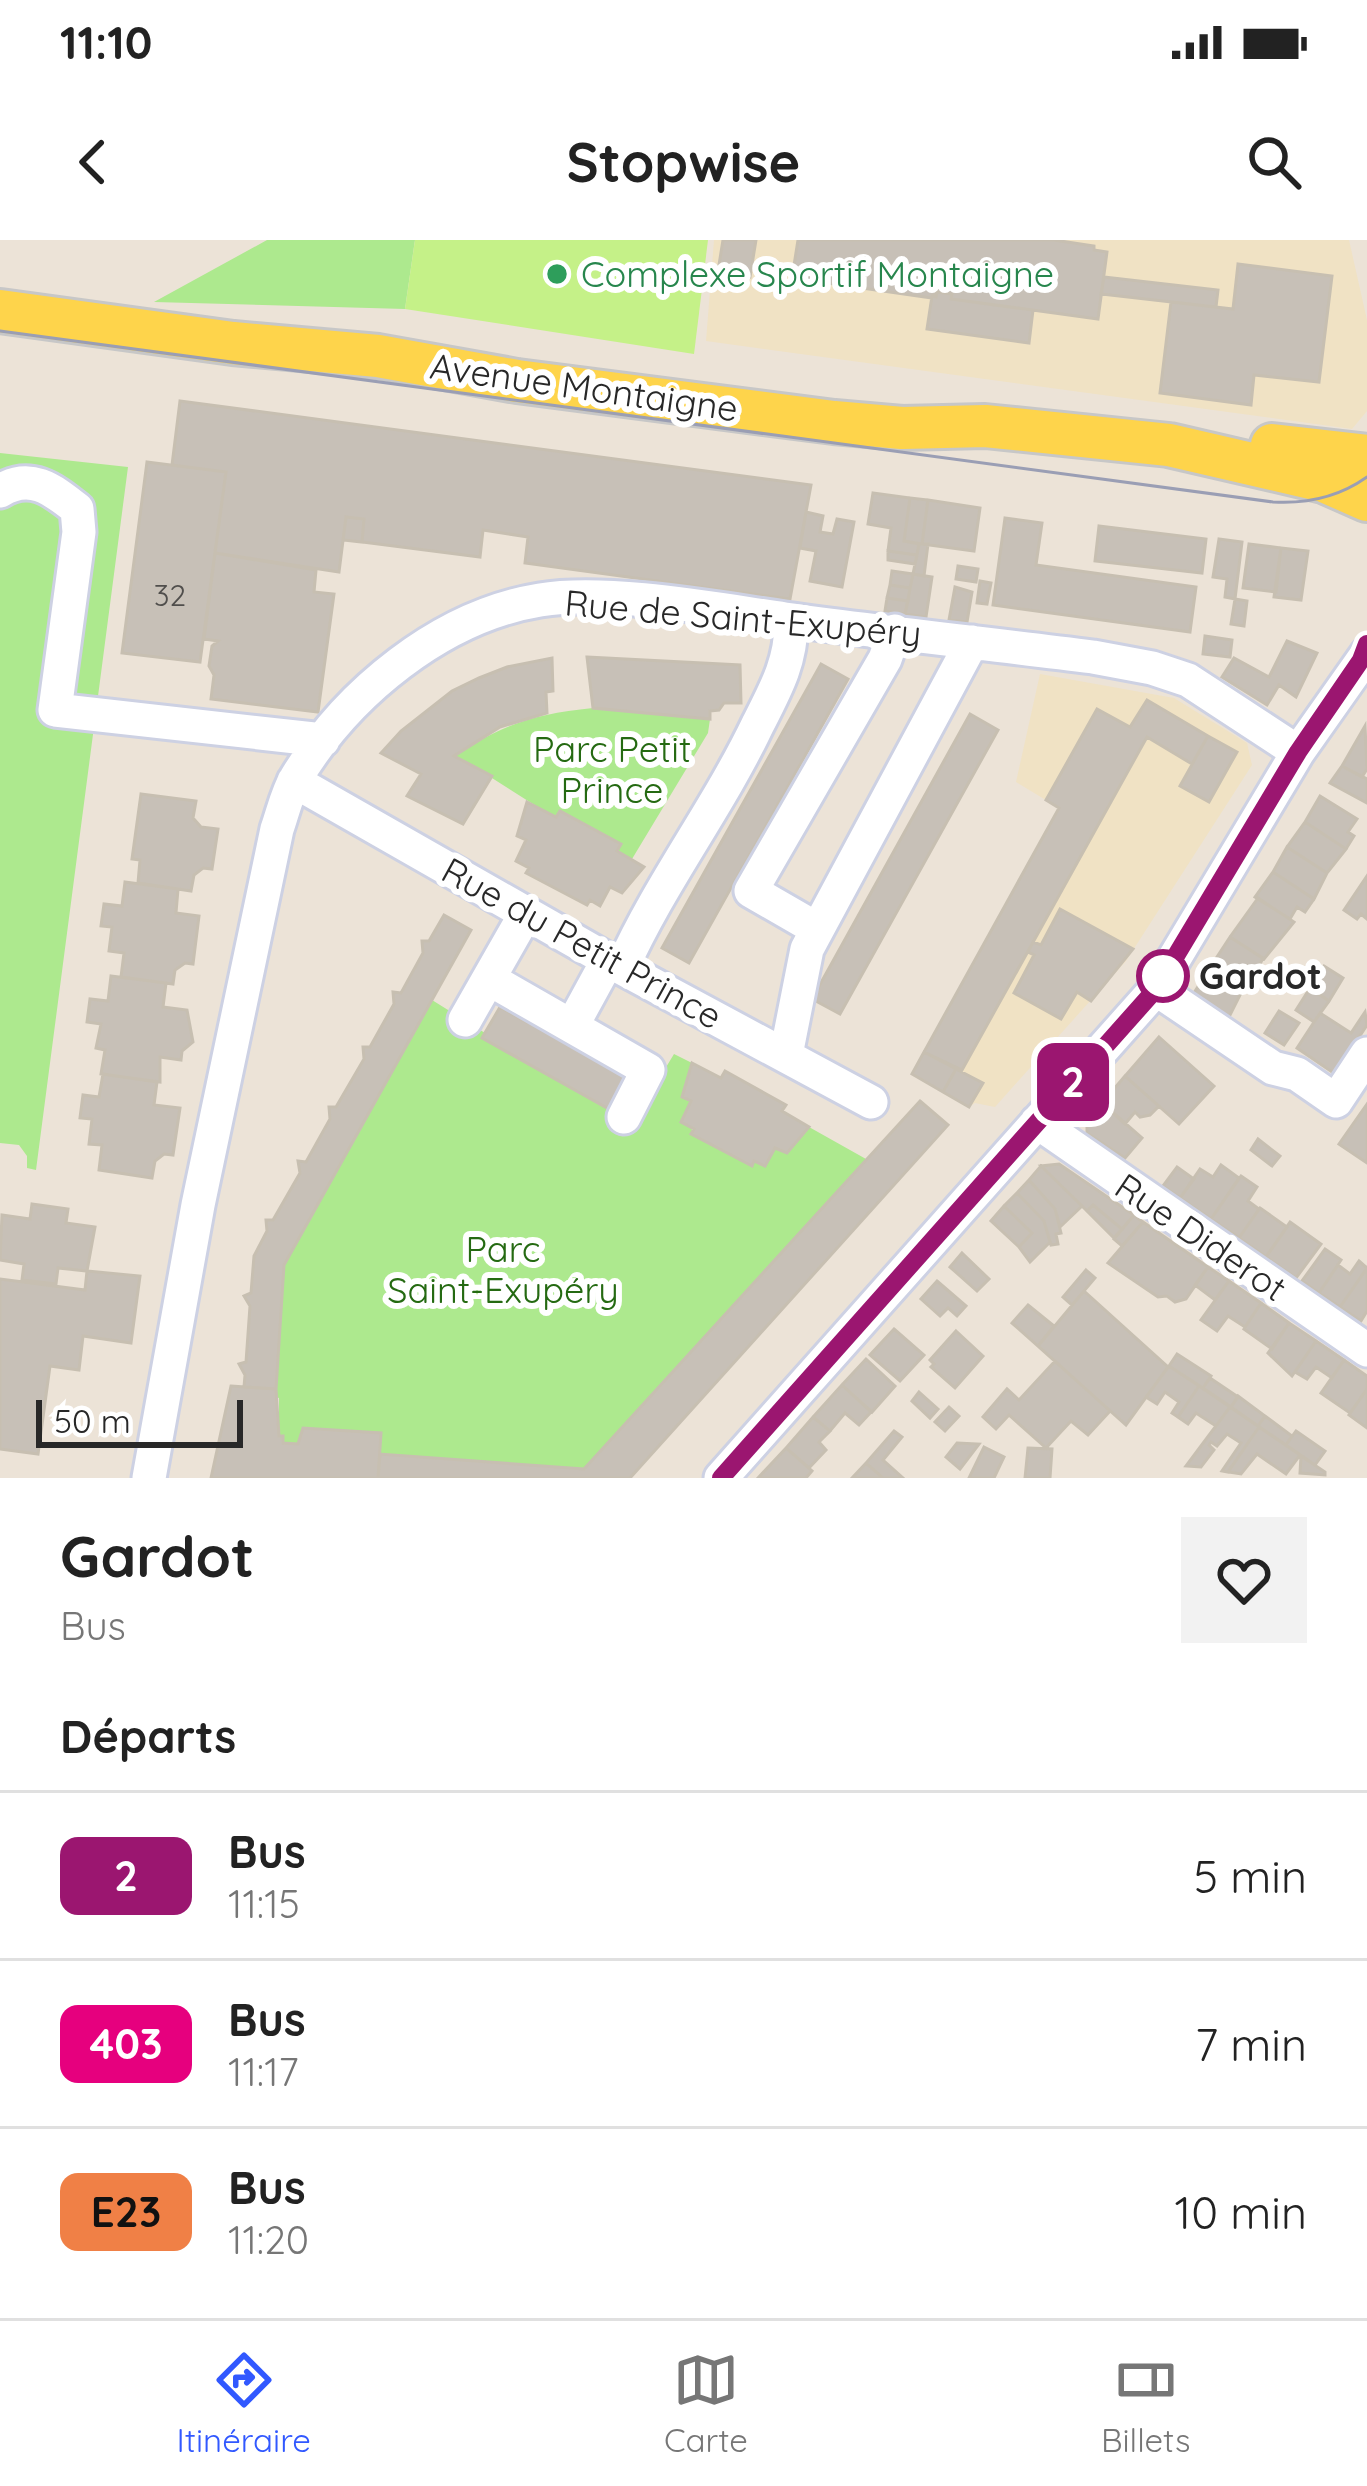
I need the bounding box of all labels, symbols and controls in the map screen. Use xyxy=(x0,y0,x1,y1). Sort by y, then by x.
text: 11:10 xyxy=(60,14,152,70)
text: Stopwise xyxy=(567,128,800,196)
icon: back xyxy=(60,129,126,195)
icon: search xyxy=(1241,129,1307,195)
place label: Complexe Sportif Montaigne xyxy=(581,251,1054,296)
marker: Complexe Sportif Montaigne xyxy=(544,261,570,287)
street label: Avenue Montaigne xyxy=(427,343,741,430)
house number: 32 xyxy=(154,576,186,614)
street label: Rue de Saint-Exupéry xyxy=(563,579,923,656)
park label: Parc Petit Prince xyxy=(533,726,691,812)
street label: Rue du Petit Prince xyxy=(434,847,730,1038)
marker: Gardot xyxy=(1138,951,1188,1001)
place label: Gardot xyxy=(1199,953,1322,998)
line badge: 2 xyxy=(1034,1043,1112,1121)
text: 2 xyxy=(1061,1055,1085,1108)
street label: Rue Diderot xyxy=(1107,1163,1296,1310)
park label: Parc Saint-Exupéry xyxy=(387,1226,619,1312)
scale bar xyxy=(36,1394,243,1447)
text: 50 m xyxy=(54,1400,131,1441)
button: heart xyxy=(1181,1517,1307,1643)
text: Gardot xyxy=(60,1520,254,1591)
text: Bus xyxy=(60,1601,126,1650)
text: Départs xyxy=(60,1708,236,1764)
text: Bus xyxy=(228,1823,306,1879)
text: 5 min xyxy=(1194,1848,1307,1904)
text: 2 xyxy=(114,1849,138,1902)
text: 11:15 xyxy=(228,1879,300,1928)
text: Bus xyxy=(228,1991,306,2047)
text: 7 min xyxy=(1195,2016,1307,2072)
text: 403 xyxy=(89,2017,163,2070)
text: 11:17 xyxy=(228,2047,299,2096)
text: Bus xyxy=(228,2159,306,2215)
text: 10 min xyxy=(1175,2184,1307,2240)
text: E23 xyxy=(91,2185,161,2238)
text: 11:20 xyxy=(228,2215,309,2264)
tab: Itinéraire xyxy=(177,2347,311,2460)
tab: Carte xyxy=(664,2347,748,2460)
tab: Billets xyxy=(1101,2347,1190,2460)

